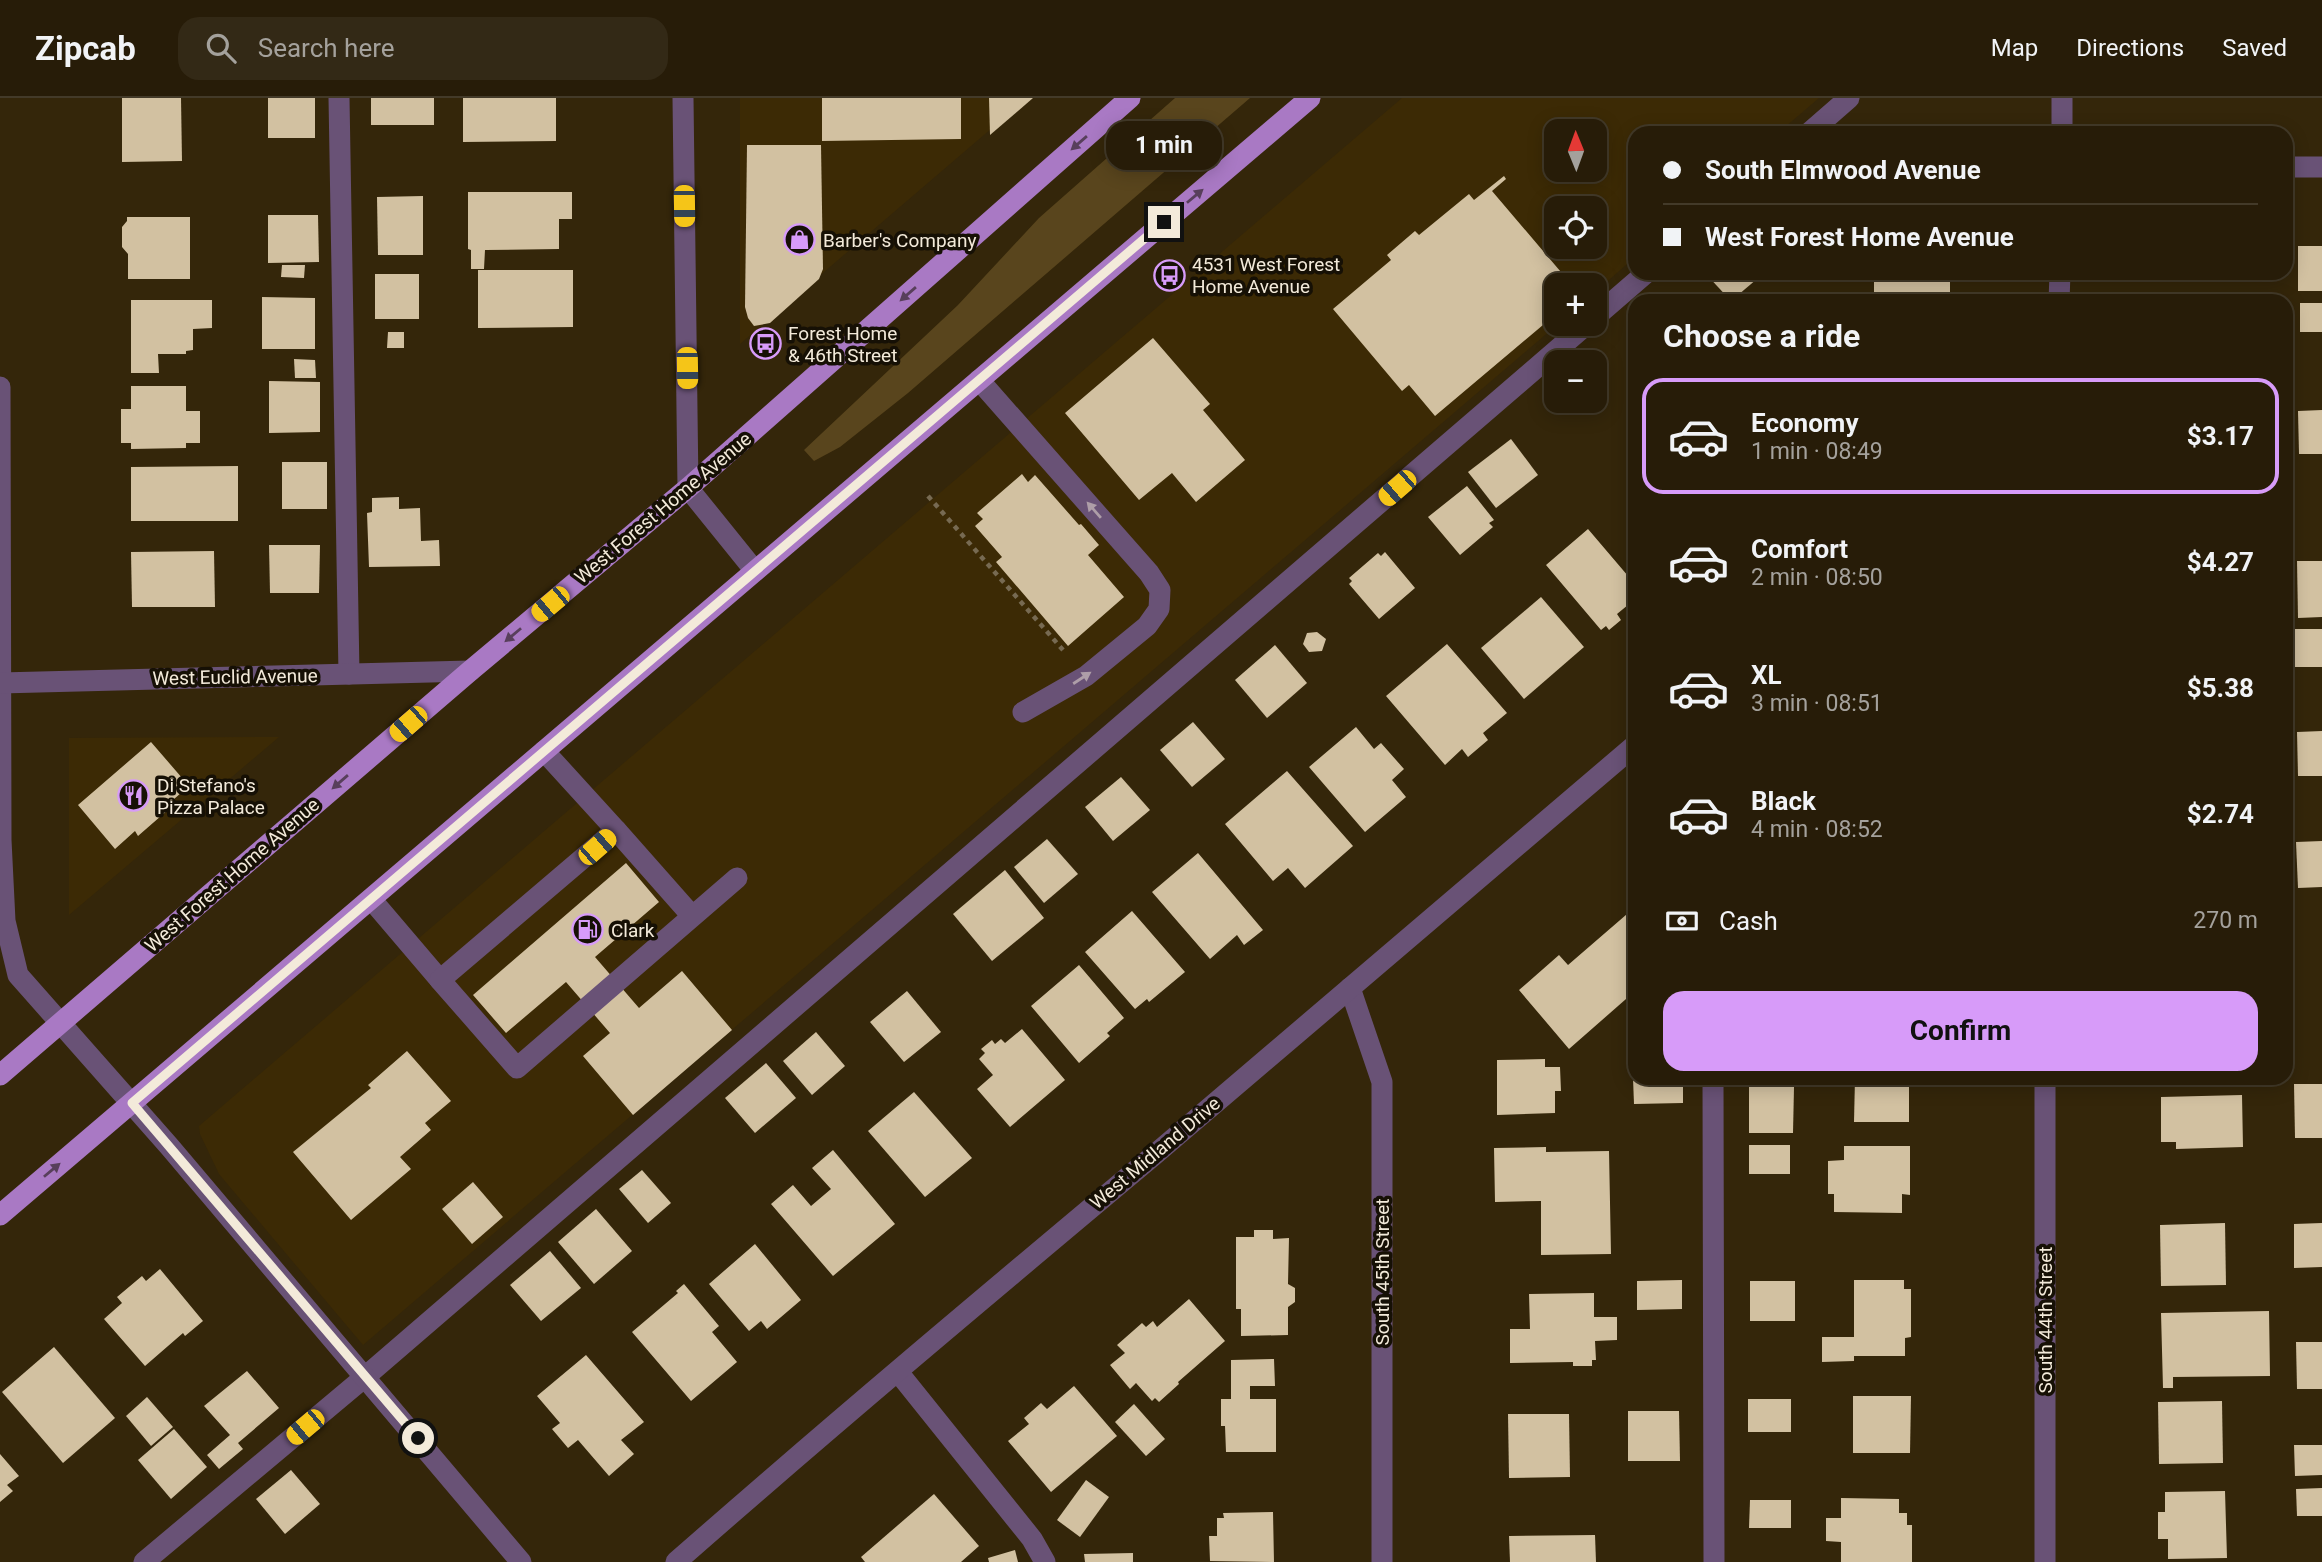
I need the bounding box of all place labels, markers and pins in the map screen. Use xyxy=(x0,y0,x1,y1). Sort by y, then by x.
shop icon: Barber's Company xyxy=(783,223,817,257)
place label: Barber's Company xyxy=(823,229,976,252)
place label: 4531 West Forest Home Avenue xyxy=(1192,253,1340,298)
bus stop icon: 4531 West Forest Home Avenue xyxy=(1152,258,1186,292)
place label: Forest Home & 46th Street xyxy=(788,322,897,367)
bus stop icon: Forest Home & 46th Street xyxy=(748,327,782,361)
place label: Di Stefano's Pizza Palace xyxy=(157,774,265,819)
restaurant icon: Di Stefano's Pizza Palace xyxy=(117,779,151,813)
fuel station icon: Clark xyxy=(571,913,605,947)
place label: Clark xyxy=(611,919,655,942)

